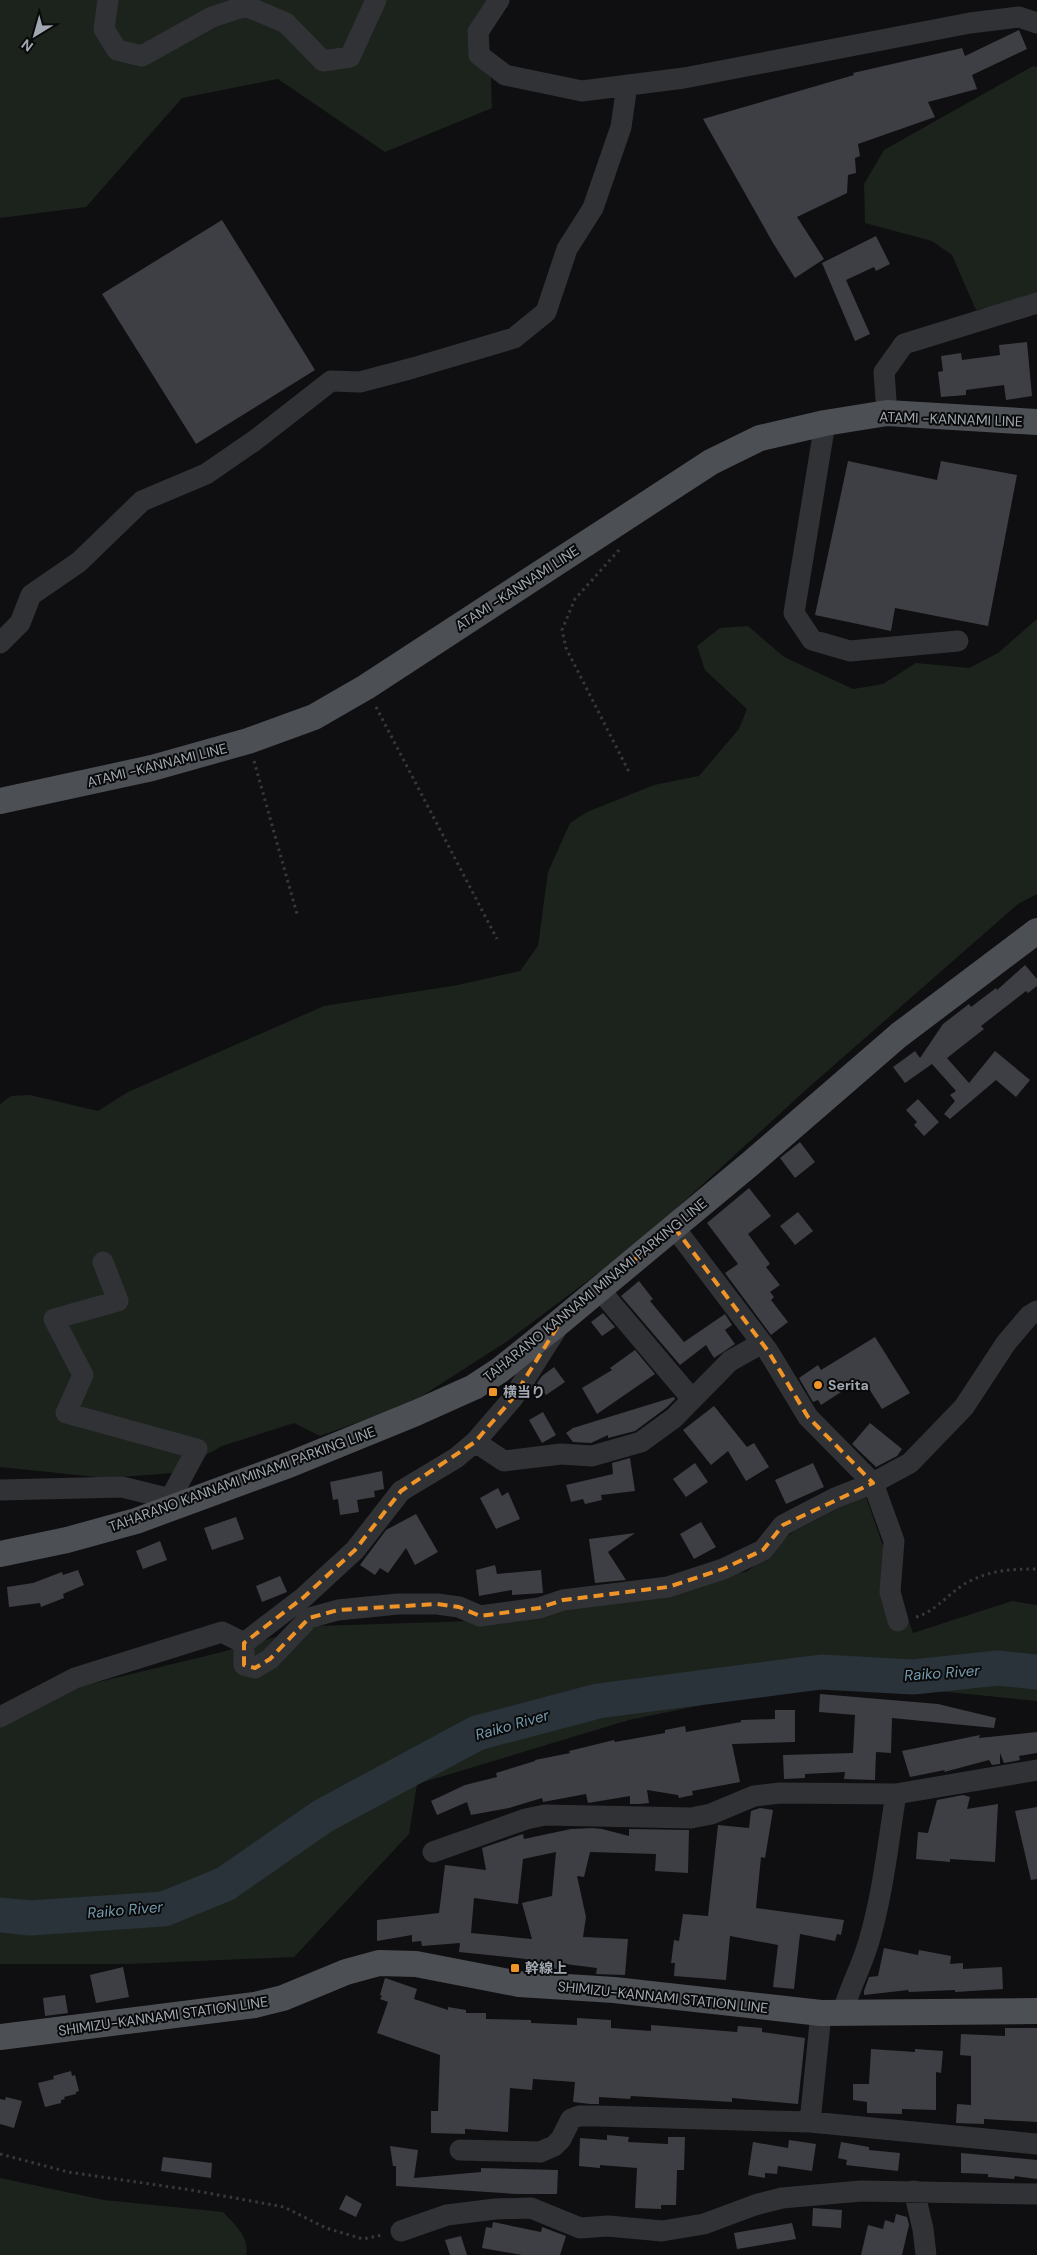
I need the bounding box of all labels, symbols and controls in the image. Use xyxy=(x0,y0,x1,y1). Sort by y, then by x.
north arrow xyxy=(10,10,60,60)
text: N xyxy=(18,35,37,56)
street label: ATAMI -KANNAMI LINE xyxy=(879,407,1023,431)
street label: ATAMI -KANNAMI LINE xyxy=(452,541,582,635)
street label: ATAMI -KANNAMI LINE xyxy=(85,739,229,791)
street label: TAHARANO KANNAMI MINAMI PARKING LINE xyxy=(480,1194,711,1386)
place label: Serita xyxy=(828,1376,869,1394)
marker: Serita xyxy=(812,1379,824,1391)
place label: 横当り xyxy=(503,1383,545,1401)
marker: 横当り xyxy=(487,1386,499,1398)
street label: TAHARANO KANNAMI MINAMI PARKING LINE xyxy=(106,1422,378,1536)
water label: Raiko River xyxy=(903,1660,981,1686)
water label: Raiko River xyxy=(473,1705,552,1745)
water label: Raiko River xyxy=(86,1897,164,1923)
place label: 幹線上 xyxy=(525,1959,567,1977)
marker: 幹線上 xyxy=(509,1962,521,1974)
street label: SHIMIZU-KANNAMI STATION LINE xyxy=(557,1977,769,2017)
street label: SHIMIZU-KANNAMI STATION LINE xyxy=(57,1992,269,2040)

